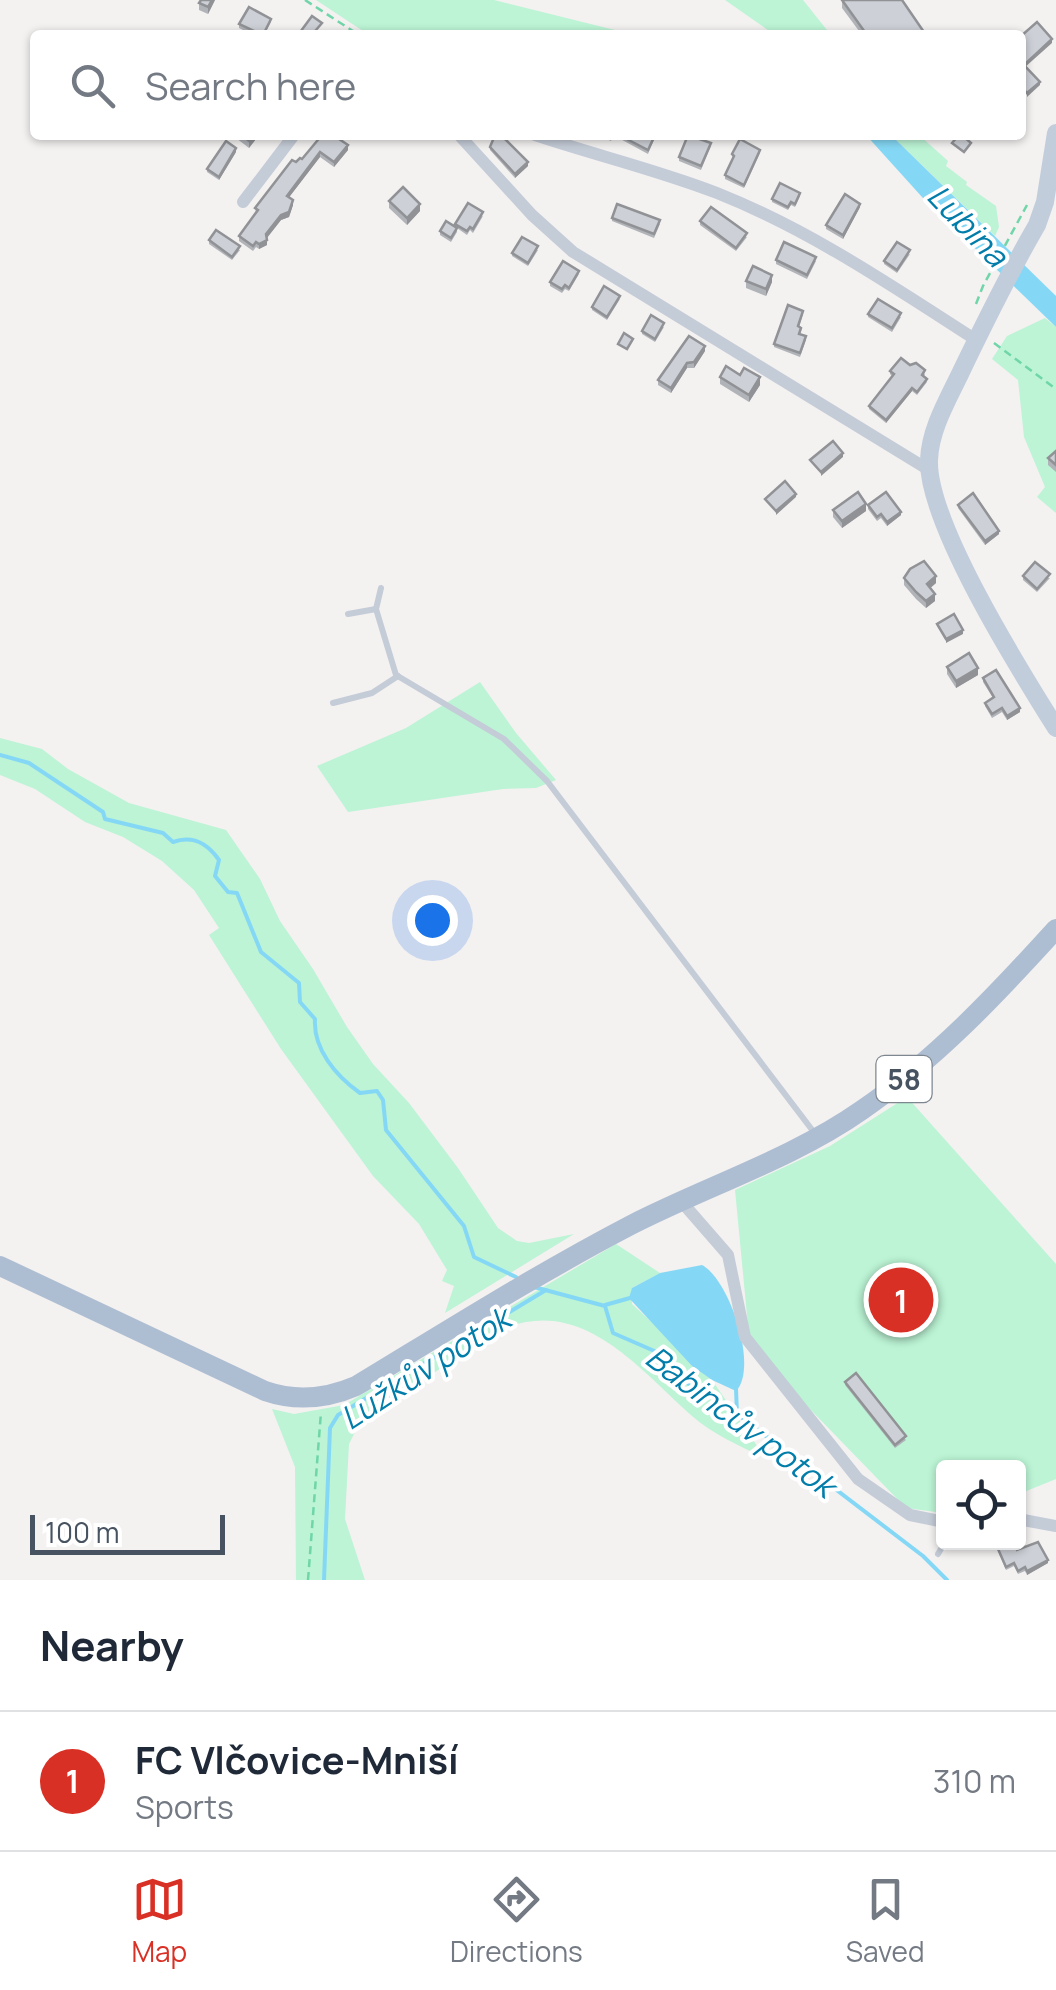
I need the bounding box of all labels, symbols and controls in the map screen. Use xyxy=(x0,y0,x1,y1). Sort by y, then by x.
search box xyxy=(30,30,1026,140)
icon: search xyxy=(65,58,120,113)
text: Search here xyxy=(145,59,356,111)
water label: Lubina xyxy=(918,174,1020,277)
your location xyxy=(407,895,458,946)
road number: 58 xyxy=(876,1056,932,1102)
pin: 1 xyxy=(868,1262,934,1338)
water label: Lužkův potok xyxy=(331,1294,522,1439)
water label: Babincův potok xyxy=(637,1335,848,1509)
map controls xyxy=(936,1460,1026,1550)
button: locate xyxy=(936,1460,1026,1550)
scale bar xyxy=(30,1510,225,1554)
text: 100 m xyxy=(45,1513,119,1551)
text: Nearby xyxy=(40,1616,184,1674)
text: FC Vlčovice-Mniší xyxy=(135,1733,459,1785)
text: 1 xyxy=(65,1759,80,1803)
text: 310 m xyxy=(933,1759,1016,1803)
text: Sports xyxy=(135,1785,234,1829)
tab: Map xyxy=(131,1872,187,1970)
tab: Directions xyxy=(450,1872,583,1970)
tab: Saved xyxy=(846,1872,925,1970)

